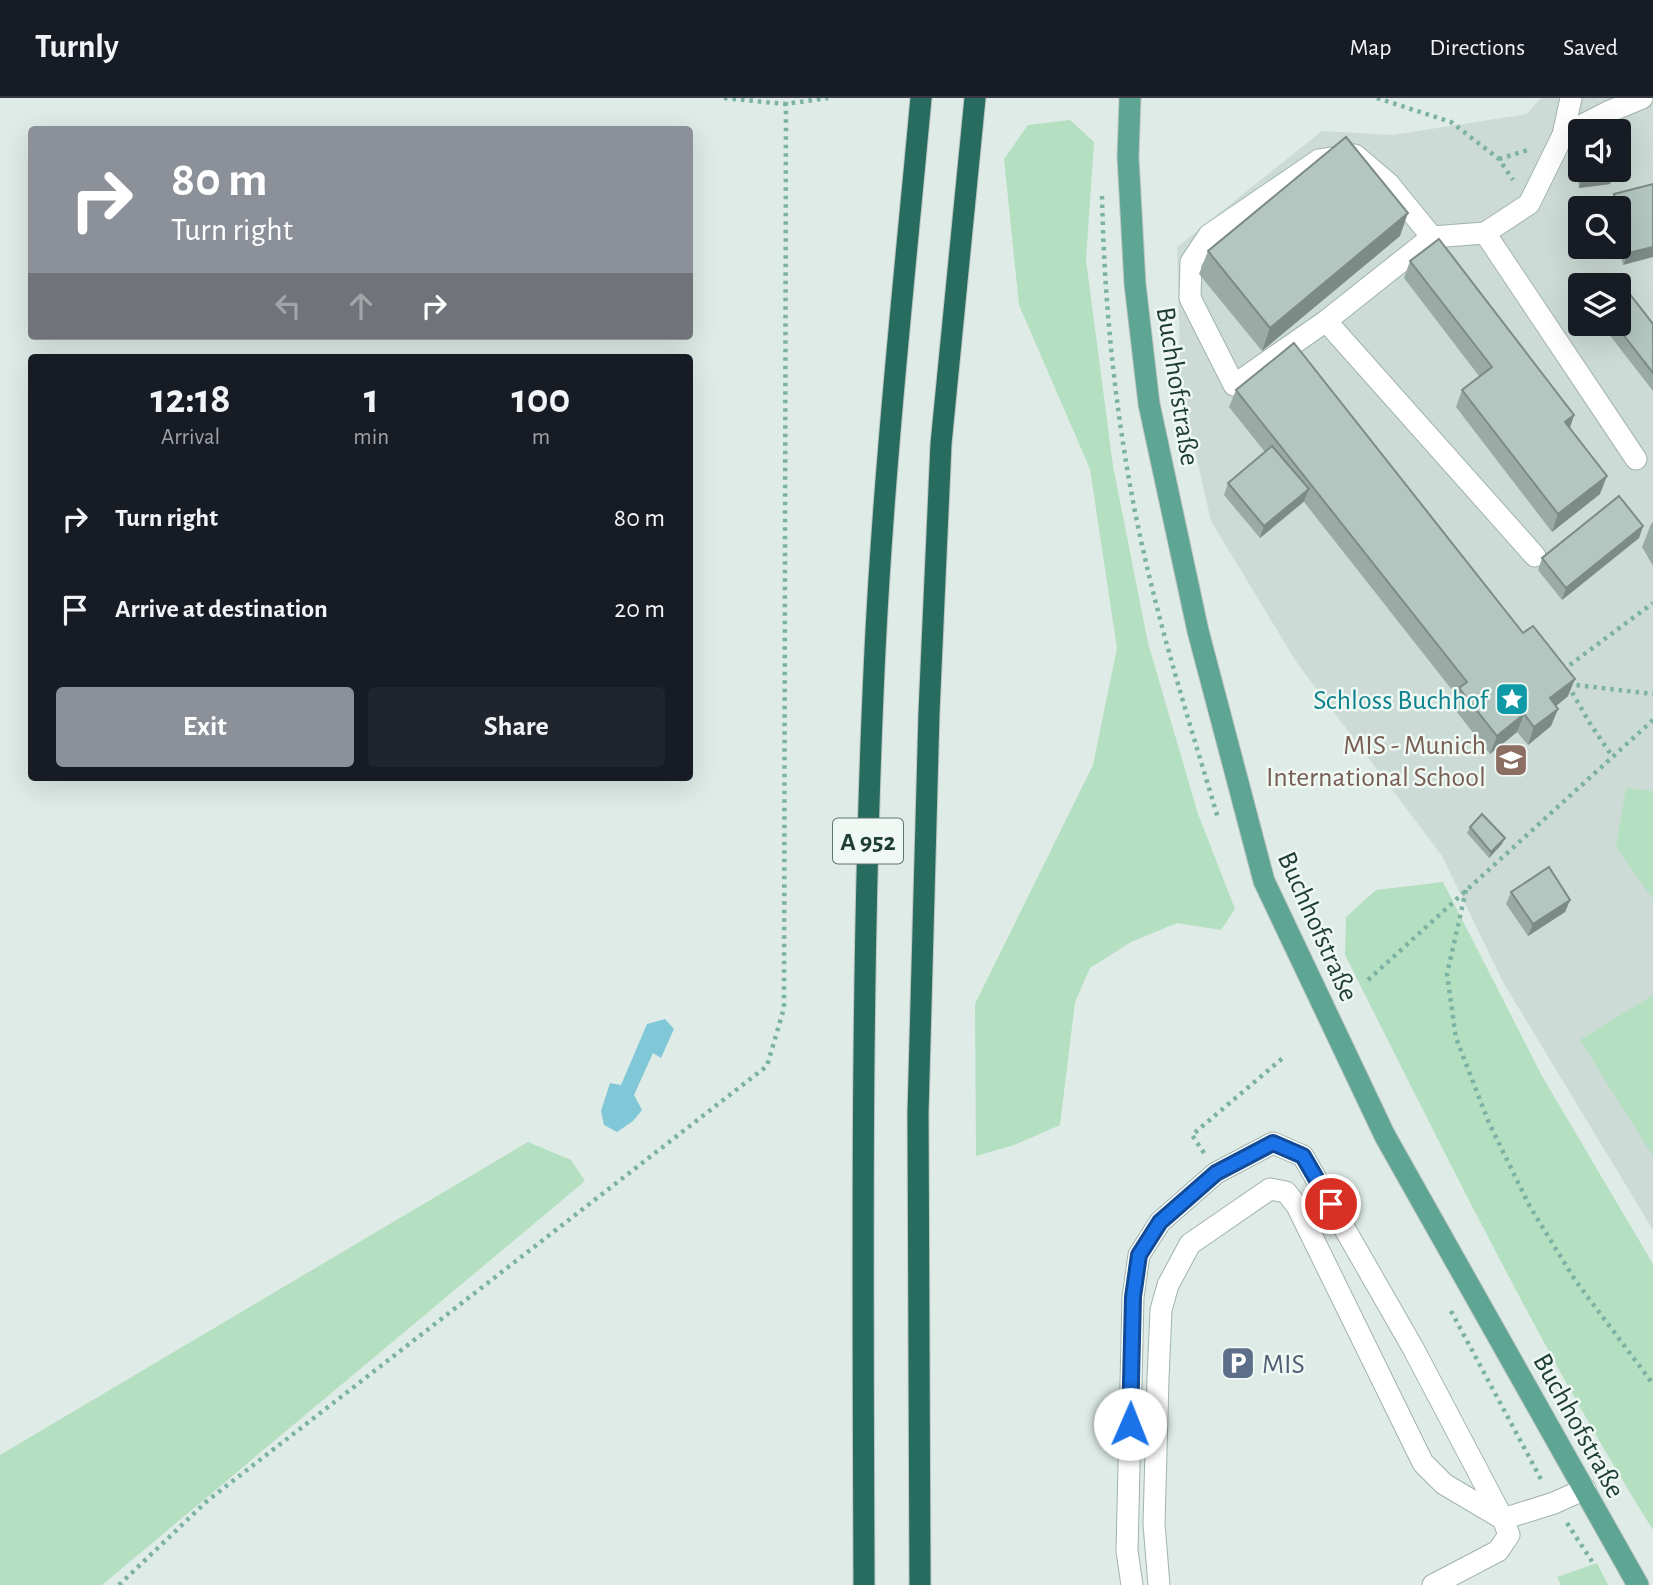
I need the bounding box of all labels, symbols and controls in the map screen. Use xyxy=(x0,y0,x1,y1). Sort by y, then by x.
text: Turnly xyxy=(35,31,119,64)
text: Map xyxy=(1349,36,1391,60)
text: Directions xyxy=(1429,36,1525,60)
text: Saved xyxy=(1563,36,1618,60)
map controls xyxy=(1568,119,1631,336)
button: sound xyxy=(1568,119,1631,182)
icon: right xyxy=(56,154,147,245)
text: 80 m xyxy=(171,156,268,205)
button: search xyxy=(1568,196,1631,259)
text: Turn right xyxy=(171,214,293,246)
button: layers xyxy=(1568,273,1631,336)
icon: left xyxy=(269,287,307,325)
icon: ahead xyxy=(342,287,380,325)
icon: right xyxy=(415,287,453,325)
street label: Buchhofstraße xyxy=(1151,305,1203,468)
text: 12:18 xyxy=(150,378,231,420)
text: 1 xyxy=(364,378,379,420)
text: 100 xyxy=(512,378,571,420)
text: Arrival xyxy=(161,426,220,449)
text: min xyxy=(353,426,389,449)
text: m xyxy=(532,426,550,449)
icon: right xyxy=(56,500,94,538)
text: Turn right xyxy=(115,505,218,531)
text: 80 m xyxy=(614,505,665,531)
icon: arrive xyxy=(56,591,94,629)
text: Arrive at destination xyxy=(115,596,328,622)
text: 20 m xyxy=(614,596,665,622)
place icon: Schloss Buchhof xyxy=(1493,680,1531,718)
button: Exit xyxy=(56,687,354,767)
button: Share xyxy=(368,687,665,767)
place label: Schloss Buchhof xyxy=(1313,687,1490,715)
place label: MIS - Munich International School xyxy=(1266,732,1486,792)
school or university icon: MIS - Munich International School xyxy=(1492,741,1530,779)
road number: A 952 xyxy=(833,818,903,863)
street label: Buchhofstraße xyxy=(1272,848,1363,1006)
pin xyxy=(1301,1174,1361,1234)
icon: arrive xyxy=(1312,1185,1350,1223)
parking icon: MIS xyxy=(1219,1344,1257,1382)
street label: Buchhofstraße xyxy=(1527,1349,1629,1503)
place label: MIS xyxy=(1262,1351,1305,1379)
position arrow xyxy=(1093,1387,1167,1461)

